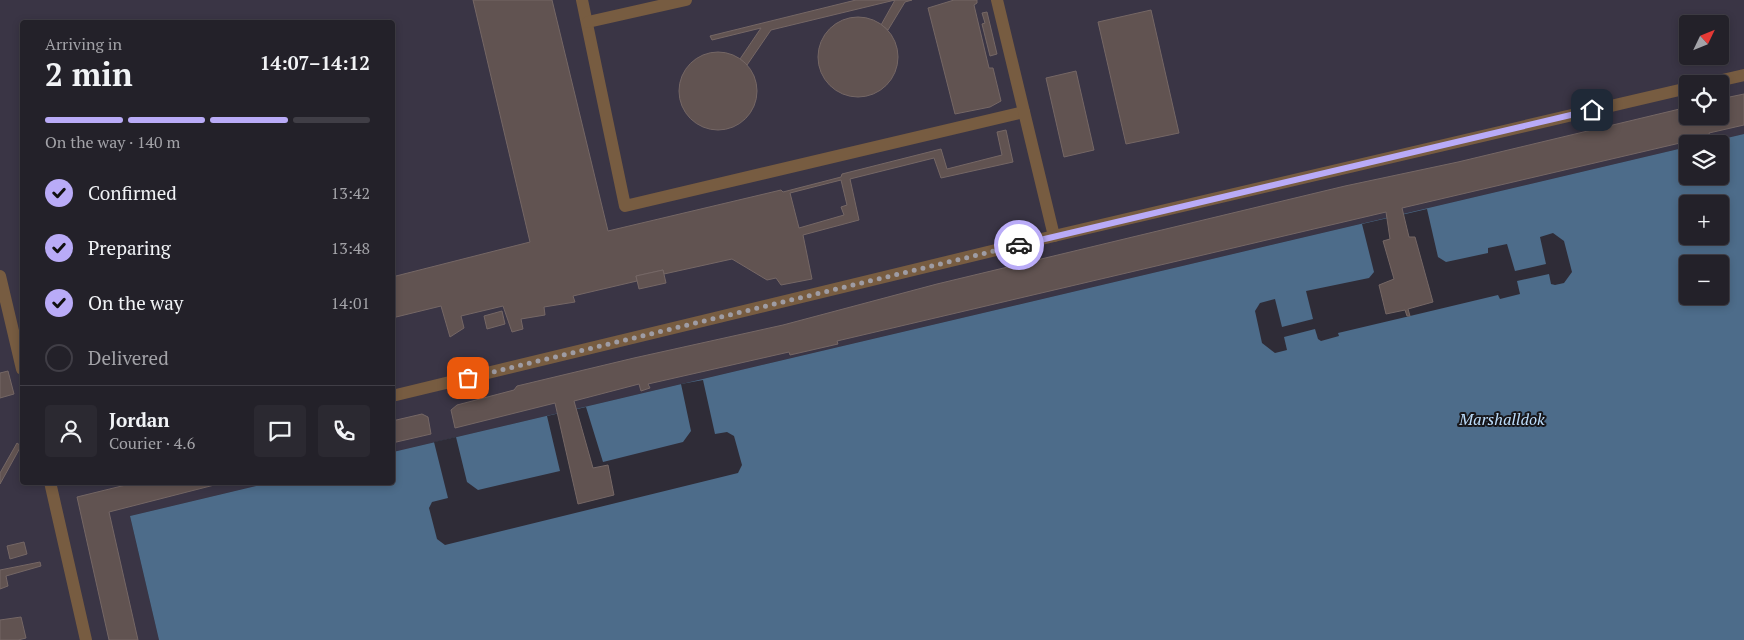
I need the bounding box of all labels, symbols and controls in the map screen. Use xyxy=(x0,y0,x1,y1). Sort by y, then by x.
north arrow xyxy=(1679,15,1729,65)
map controls xyxy=(1679,15,1729,305)
text: Arriving in xyxy=(45,33,122,55)
text: 14:07–14:12 xyxy=(260,50,370,75)
text: 2 min xyxy=(45,53,133,95)
button: locate xyxy=(1679,75,1729,125)
pin xyxy=(1571,89,1613,131)
icon: home xyxy=(1578,96,1606,124)
text: On the way · 140 m xyxy=(45,131,180,153)
button: layers xyxy=(1679,135,1729,185)
icon: check xyxy=(45,179,73,207)
text: Confirmed xyxy=(88,180,177,205)
text: 13:42 xyxy=(331,182,370,204)
button: + xyxy=(1679,195,1729,245)
courier xyxy=(994,220,1044,270)
icon: car xyxy=(1005,231,1033,259)
icon: check xyxy=(45,234,73,262)
text: Preparing xyxy=(88,235,171,260)
text: 13:48 xyxy=(331,237,370,259)
button: − xyxy=(1679,255,1729,305)
icon: check xyxy=(45,289,73,317)
text: On the way xyxy=(88,290,183,315)
text: 14:01 xyxy=(331,292,370,314)
text: Delivered xyxy=(88,345,169,370)
pin xyxy=(447,357,489,399)
icon: bag xyxy=(454,364,482,392)
button: person xyxy=(45,405,97,457)
button: chat xyxy=(254,405,306,457)
button: phone xyxy=(318,405,370,457)
text: Jordan xyxy=(109,407,170,432)
water label: Marshalldok xyxy=(1458,408,1545,430)
text: Courier · 4.6 xyxy=(109,432,195,454)

